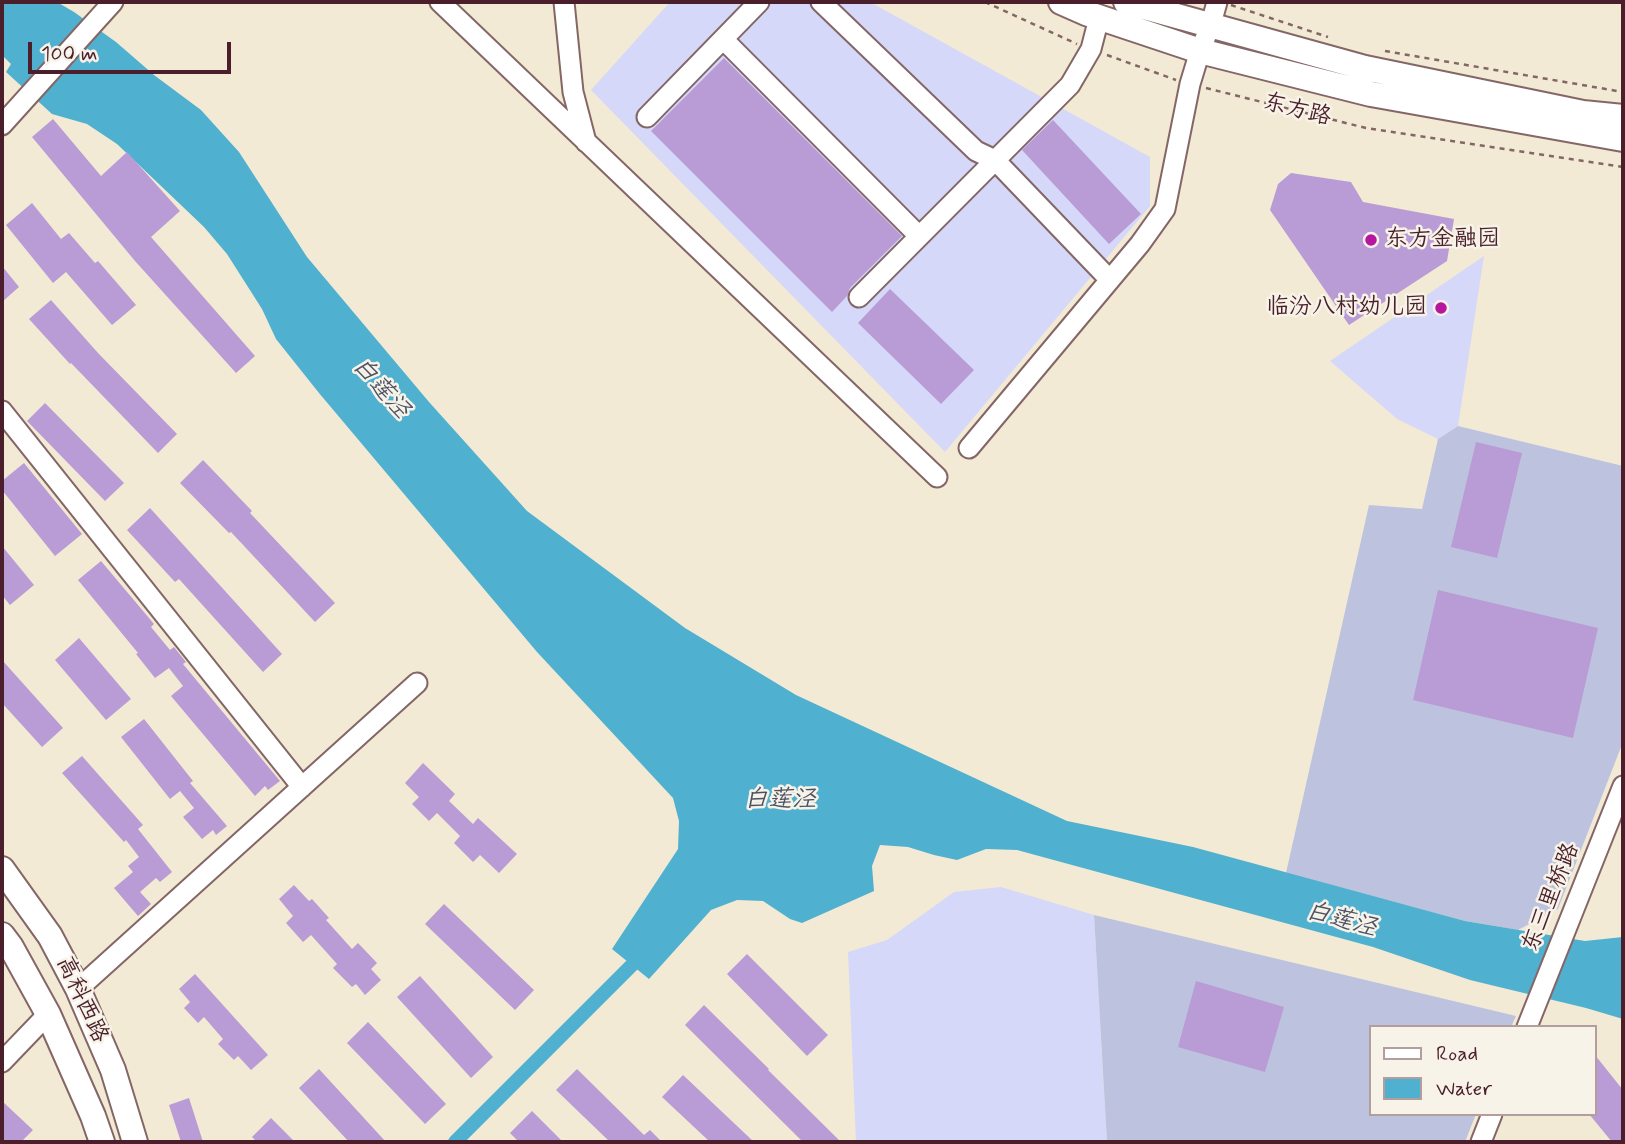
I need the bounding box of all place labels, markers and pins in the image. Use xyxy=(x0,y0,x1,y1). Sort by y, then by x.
place label: 东方金融园 xyxy=(1385,226,1500,254)
marker: 东方金融园 xyxy=(1363,232,1379,248)
place label: 临汾八村幼儿园 xyxy=(1266,294,1427,322)
marker: 临汾八村幼儿园 xyxy=(1433,300,1449,316)

